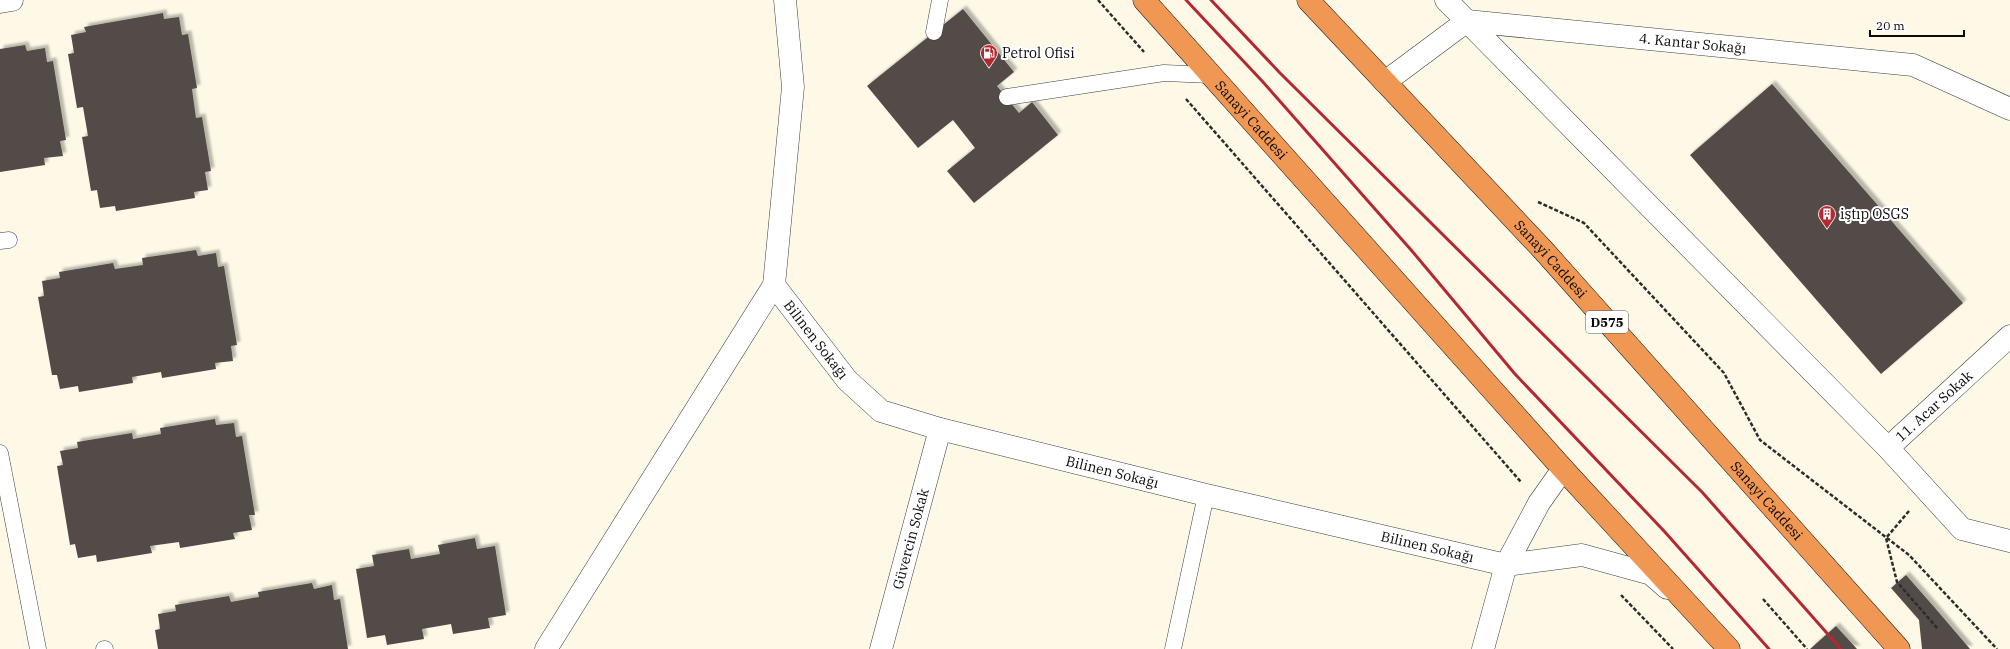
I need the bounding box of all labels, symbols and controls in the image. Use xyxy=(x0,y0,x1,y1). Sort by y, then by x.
scale bar xyxy=(1870,12,1964,38)
text: 20 m xyxy=(1876,18,1905,33)
street label: 4. Kantar Sokağı xyxy=(1638,29,1747,58)
fuel station icon: Petrol Ofisi xyxy=(979,43,999,68)
place label: Petrol Ofisi xyxy=(1002,44,1075,62)
street label: Sanayi Caddesi xyxy=(1211,77,1291,163)
building icon: iştıp OSGS xyxy=(1817,204,1837,229)
place label: iştıp OSGS xyxy=(1840,205,1909,223)
street label: Sanayi Caddesi xyxy=(1510,216,1591,302)
street label: Bilinen Sokağı xyxy=(780,297,852,383)
road number: D575 xyxy=(1586,311,1628,333)
street label: 11. Acar Sokak xyxy=(1892,366,1977,445)
street label: Bilinen Sokağı xyxy=(1064,452,1161,492)
street label: Sanayi Caddesi xyxy=(1727,457,1807,544)
street label: Güvercin Sokak xyxy=(888,486,933,591)
street label: Bilinen Sokağı xyxy=(1379,527,1476,566)

